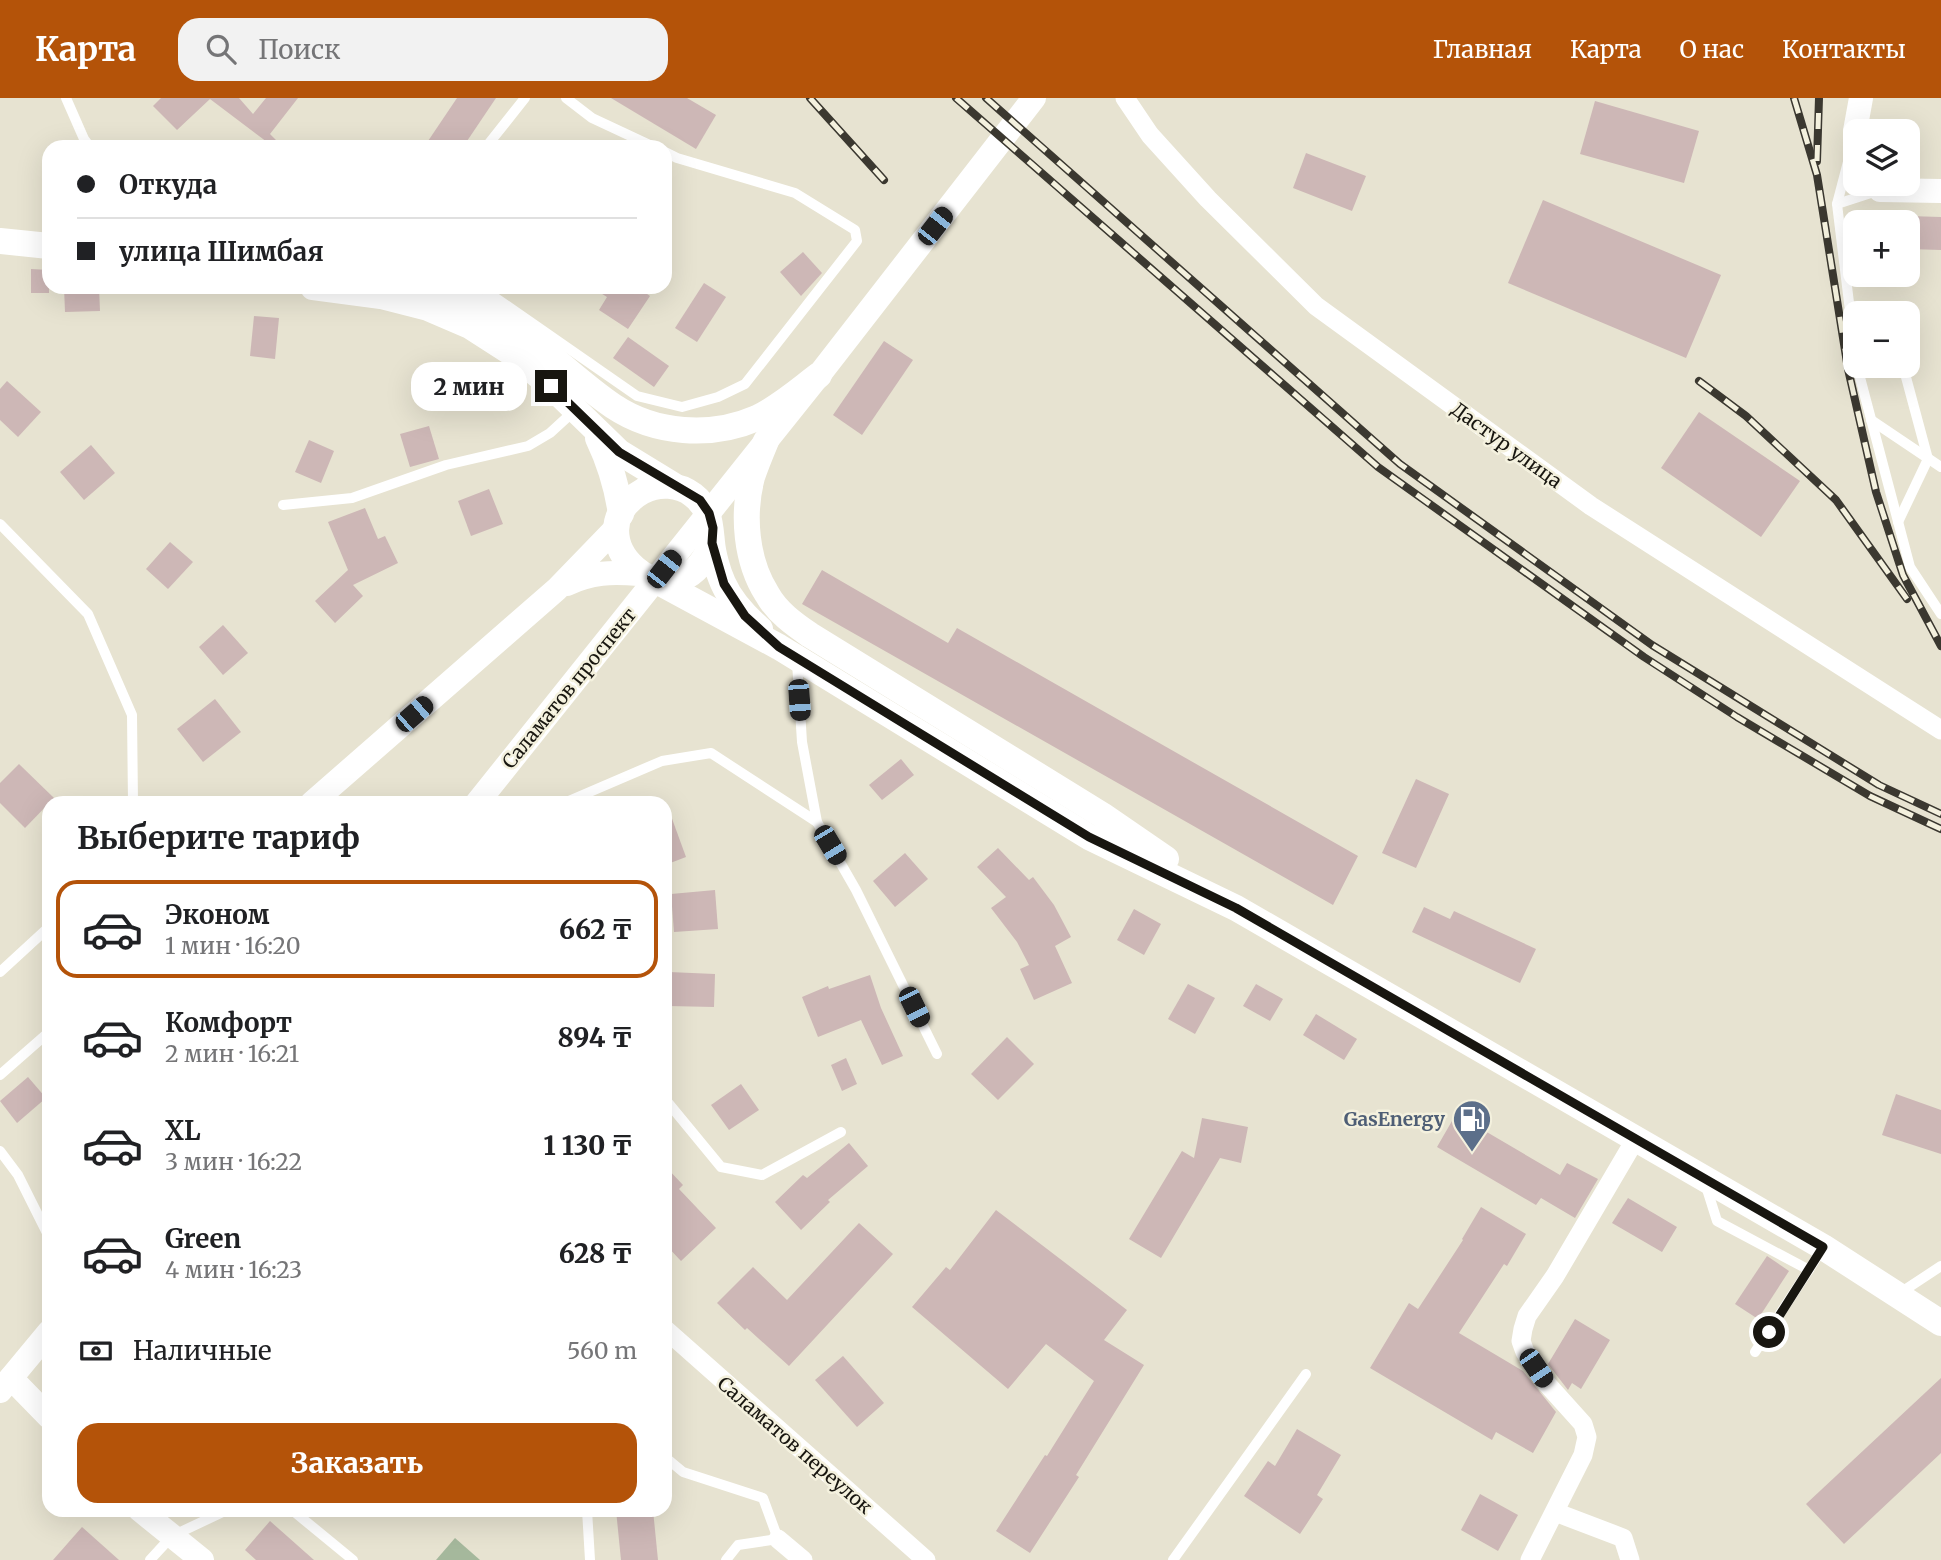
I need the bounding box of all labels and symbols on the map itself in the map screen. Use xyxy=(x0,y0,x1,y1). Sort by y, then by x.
car xyxy=(914,203,957,249)
callout: 2 мин xyxy=(411,362,526,410)
route end xyxy=(535,370,567,402)
street label: Дастур улица xyxy=(1447,397,1567,493)
car xyxy=(643,546,686,592)
street label: Саламатов проспект xyxy=(497,603,641,773)
car xyxy=(788,678,811,722)
car xyxy=(392,692,437,736)
car xyxy=(811,822,850,868)
car xyxy=(896,984,933,1030)
fuel station icon: GasEnergy xyxy=(1451,1098,1493,1153)
place label: GasEnergy xyxy=(1344,1107,1446,1131)
route start xyxy=(1753,1316,1785,1348)
car xyxy=(1516,1345,1557,1391)
street label: Саламатов переулок xyxy=(713,1371,877,1519)

